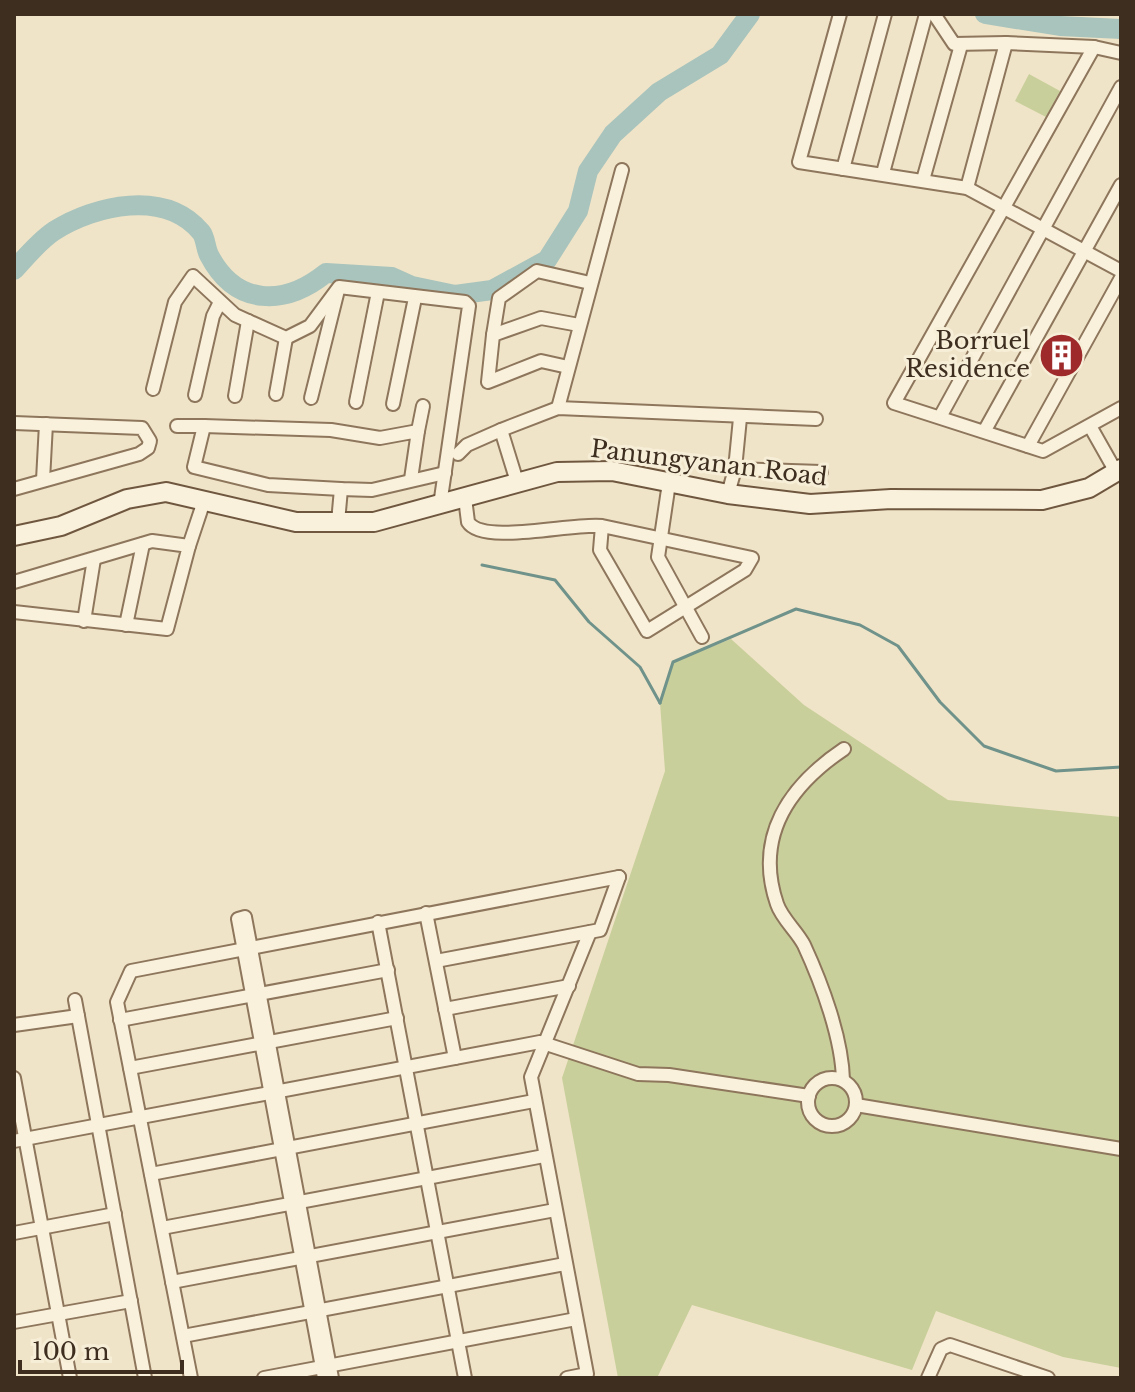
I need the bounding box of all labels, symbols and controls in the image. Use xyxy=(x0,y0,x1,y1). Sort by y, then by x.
place label: Borruel Residence xyxy=(905,326,1030,383)
building icon: Borruel Residence xyxy=(1037,331,1085,379)
street label: Panungyanan Road xyxy=(589,434,829,491)
scale bar xyxy=(20,1324,182,1374)
text: 100 m xyxy=(32,1337,110,1366)

